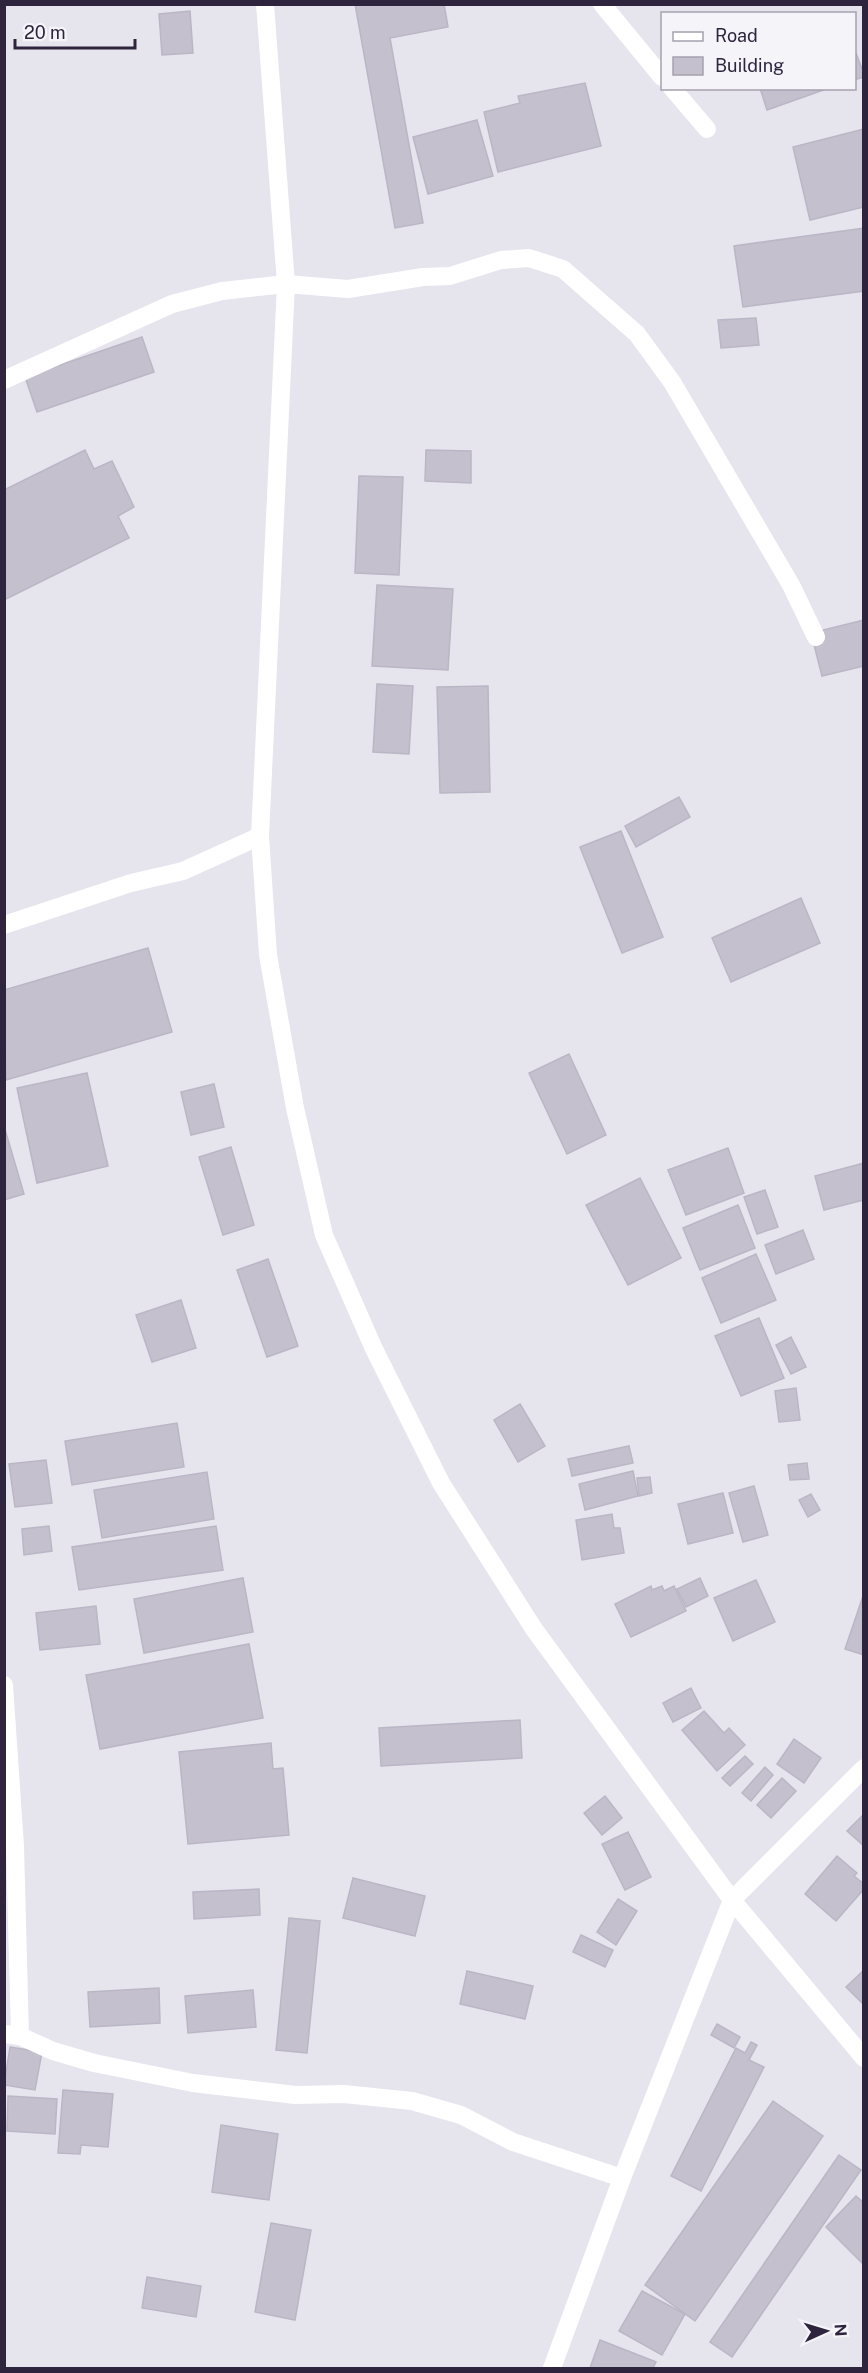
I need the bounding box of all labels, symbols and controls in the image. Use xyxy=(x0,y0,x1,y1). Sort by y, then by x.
scale bar xyxy=(15,12,135,50)
legend xyxy=(661,12,856,90)
text: 20 m xyxy=(24,22,66,43)
text: Road xyxy=(715,25,758,46)
text: Building xyxy=(715,55,784,76)
north arrow xyxy=(796,2301,856,2361)
text: N xyxy=(831,2323,850,2337)

